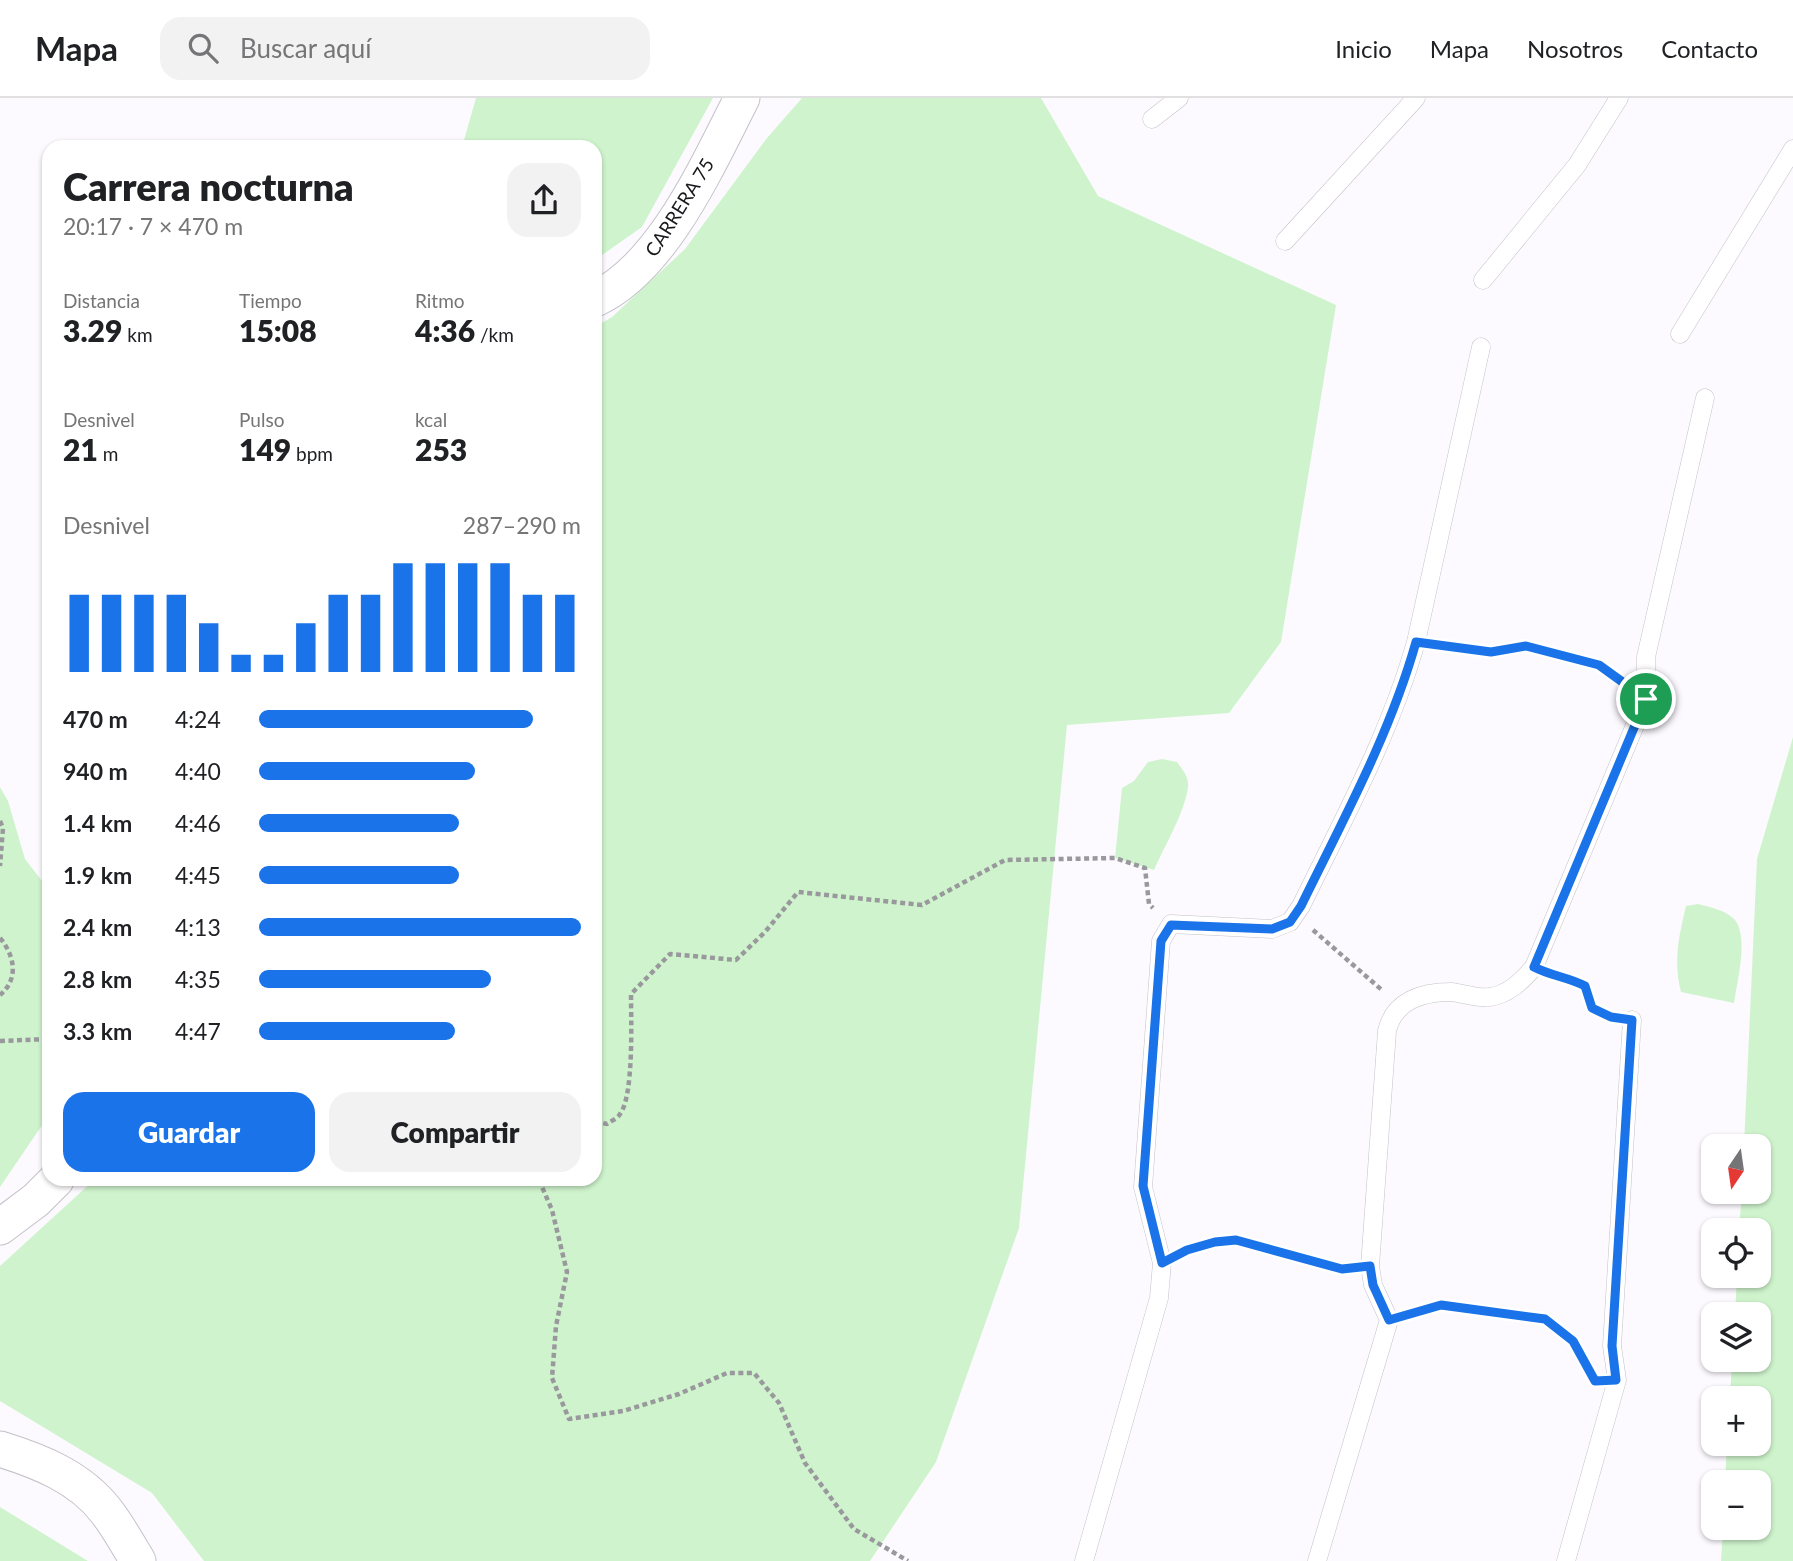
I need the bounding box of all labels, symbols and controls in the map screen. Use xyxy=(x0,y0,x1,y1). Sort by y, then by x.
search box xyxy=(160,17,650,80)
text: Mapa xyxy=(35,28,118,68)
icon: search xyxy=(184,29,222,67)
text: Buscar aquí xyxy=(240,32,371,64)
text: Inicio xyxy=(1335,34,1392,63)
text: Mapa xyxy=(1430,34,1489,63)
text: Nosotros xyxy=(1527,34,1623,63)
text: Contacto xyxy=(1661,34,1758,63)
street label: CARRERA 75 xyxy=(640,154,718,260)
text: Carrera nocturna xyxy=(63,163,354,209)
button: share xyxy=(507,163,581,237)
text: 20:17 · 7 × 470 m xyxy=(63,212,243,240)
text: Distancia xyxy=(63,289,140,312)
text: Tiempo xyxy=(239,289,302,312)
text: Ritmo xyxy=(415,289,465,312)
text: 3.29 xyxy=(63,312,122,348)
text: 15:08 xyxy=(239,312,317,348)
text: 4:36 xyxy=(415,312,475,348)
text: km xyxy=(122,323,153,346)
text: /km xyxy=(475,323,514,346)
text: Desnivel xyxy=(63,408,135,431)
text: Pulso xyxy=(239,408,284,431)
text: kcal xyxy=(415,408,447,431)
text: 21 xyxy=(63,431,98,467)
text: 149 xyxy=(239,431,291,467)
text: 253 xyxy=(415,431,467,467)
text: m xyxy=(98,442,118,465)
text: bpm xyxy=(291,442,333,465)
text: Desnivel xyxy=(63,511,150,539)
text: 287–290 m xyxy=(463,511,581,539)
pin xyxy=(1616,669,1676,729)
icon: arrive xyxy=(1627,680,1665,718)
text: 470 m xyxy=(63,705,128,733)
text: 4:24 xyxy=(175,705,221,733)
text: 940 m xyxy=(63,757,128,785)
text: 4:40 xyxy=(175,757,221,785)
text: 1.4 km xyxy=(63,809,132,837)
text: 4:46 xyxy=(175,809,221,837)
text: 1.9 km xyxy=(63,861,132,889)
text: 4:45 xyxy=(175,861,221,889)
text: 2.4 km xyxy=(63,913,132,941)
text: 4:13 xyxy=(175,913,221,941)
text: 2.8 km xyxy=(63,965,132,993)
text: 4:35 xyxy=(175,965,221,993)
text: 3.3 km xyxy=(63,1017,132,1045)
text: 4:47 xyxy=(175,1017,221,1045)
button: Guardar xyxy=(63,1092,315,1172)
button: Compartir xyxy=(329,1092,581,1172)
north arrow xyxy=(1701,1134,1771,1204)
map controls xyxy=(1701,1134,1771,1540)
button: locate xyxy=(1701,1218,1771,1288)
button: layers xyxy=(1701,1302,1771,1372)
button: + xyxy=(1701,1386,1771,1456)
button: − xyxy=(1701,1470,1771,1540)

